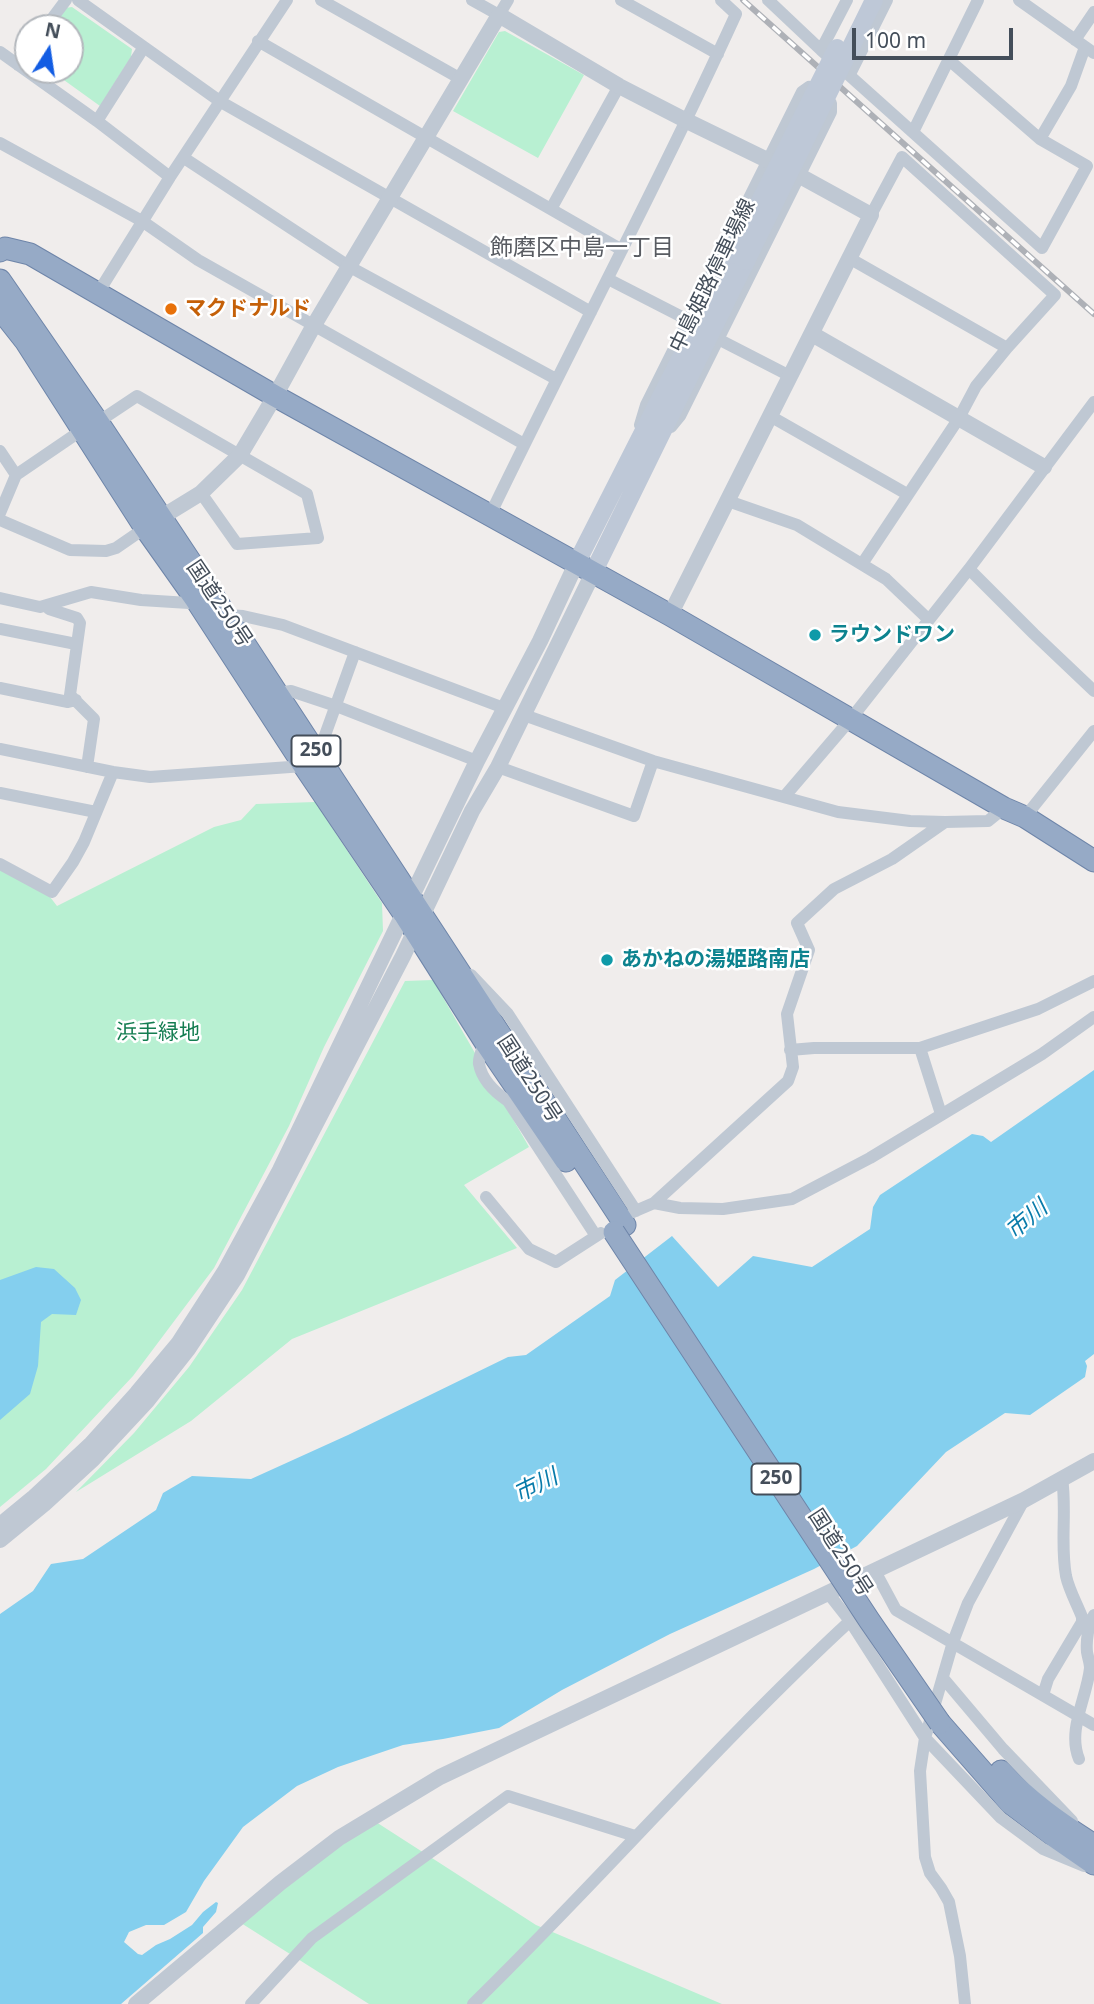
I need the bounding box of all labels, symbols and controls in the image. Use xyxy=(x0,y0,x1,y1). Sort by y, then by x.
north arrow xyxy=(14,14,84,84)
scale bar xyxy=(856,14,1017,58)
text: N xyxy=(43,16,63,45)
text: 100 m xyxy=(865,26,926,54)
street label: 中島姫路停車場線 xyxy=(665,195,761,357)
district label: 飾磨区中島一丁目 xyxy=(490,234,674,262)
place label: マクドナルド xyxy=(185,296,311,322)
marker: マクドナルド xyxy=(163,301,179,317)
street label: 国道250号 xyxy=(181,556,257,652)
place label: ラウンドワン xyxy=(829,622,955,648)
marker: ラウンドワン xyxy=(807,627,823,643)
road number: 250 xyxy=(292,736,340,766)
place label: あかねの湯姫路南店 xyxy=(621,947,810,973)
marker: あかねの湯姫路南店 xyxy=(599,952,615,968)
park label: 浜手緑地 xyxy=(116,1020,200,1046)
street label: 国道250号 xyxy=(491,1031,567,1127)
water label: 市川 xyxy=(1001,1195,1053,1245)
water label: 市川 xyxy=(509,1464,563,1508)
road number: 250 xyxy=(752,1464,800,1494)
street label: 国道250号 xyxy=(802,1505,878,1601)

